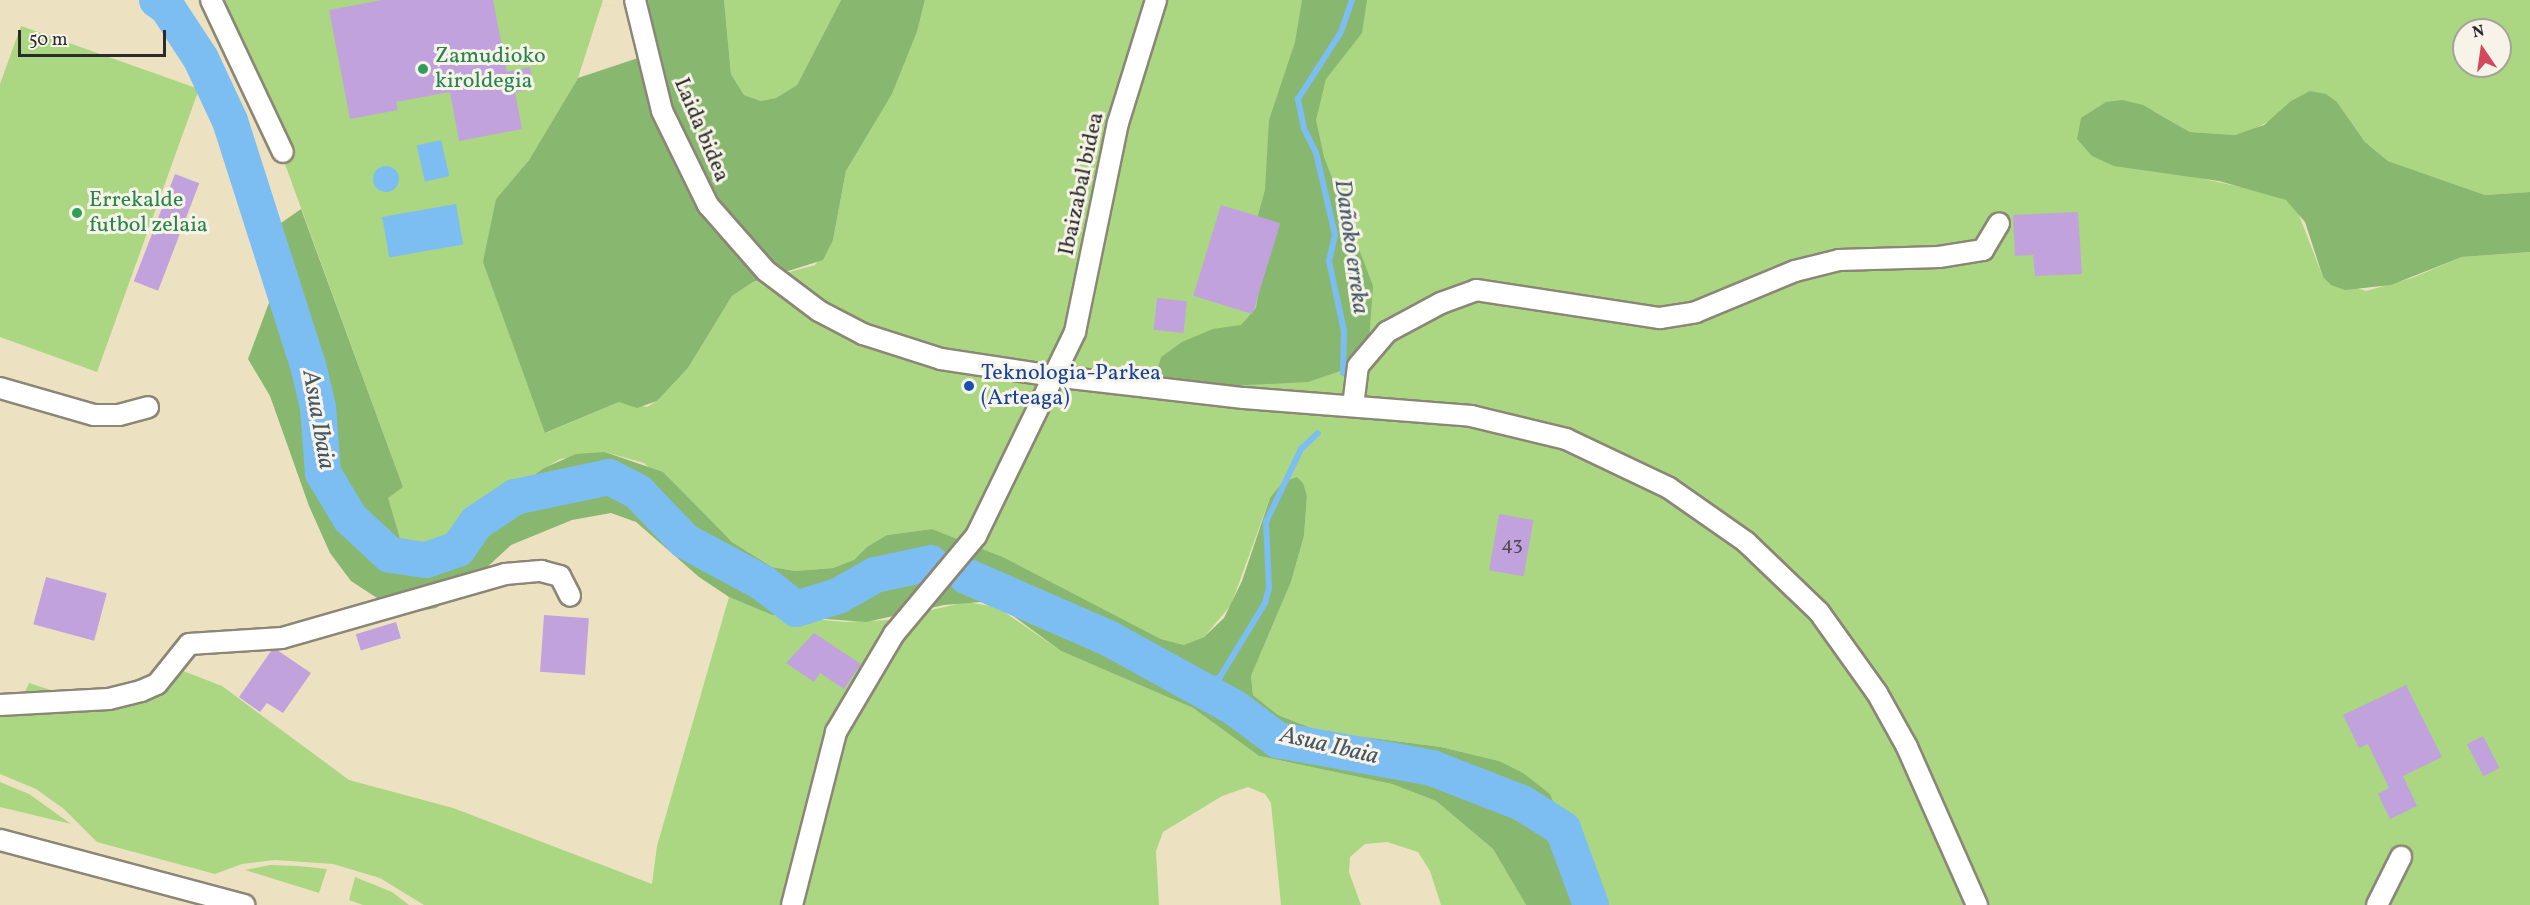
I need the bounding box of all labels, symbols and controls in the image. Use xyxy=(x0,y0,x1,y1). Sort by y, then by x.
scale bar xyxy=(21,18,170,56)
north arrow xyxy=(2452,18,2512,78)
text: N xyxy=(2470,20,2487,44)
text: 50 m xyxy=(29,28,68,53)
place label: Zamudioko kiroldegia xyxy=(435,43,546,94)
marker: Zamudioko kiroldegia xyxy=(416,62,430,76)
street label: Laida bidea xyxy=(667,74,735,186)
street label: Ibaizabal bidea xyxy=(1054,110,1110,258)
water label: Dañoko erreka xyxy=(1326,178,1374,316)
place label: Errekalde futbol zelaia xyxy=(89,187,208,238)
marker: Errekalde futbol zelaia xyxy=(70,206,84,220)
place label: Teknologia-Parkea (Arteaga) xyxy=(981,360,1161,412)
water label: Asua Ibaia xyxy=(294,368,340,472)
marker: Teknologia-Parkea (Arteaga) xyxy=(962,379,976,393)
house number: 43 xyxy=(1501,533,1523,557)
water label: Asua Ibaia xyxy=(1277,722,1381,772)

